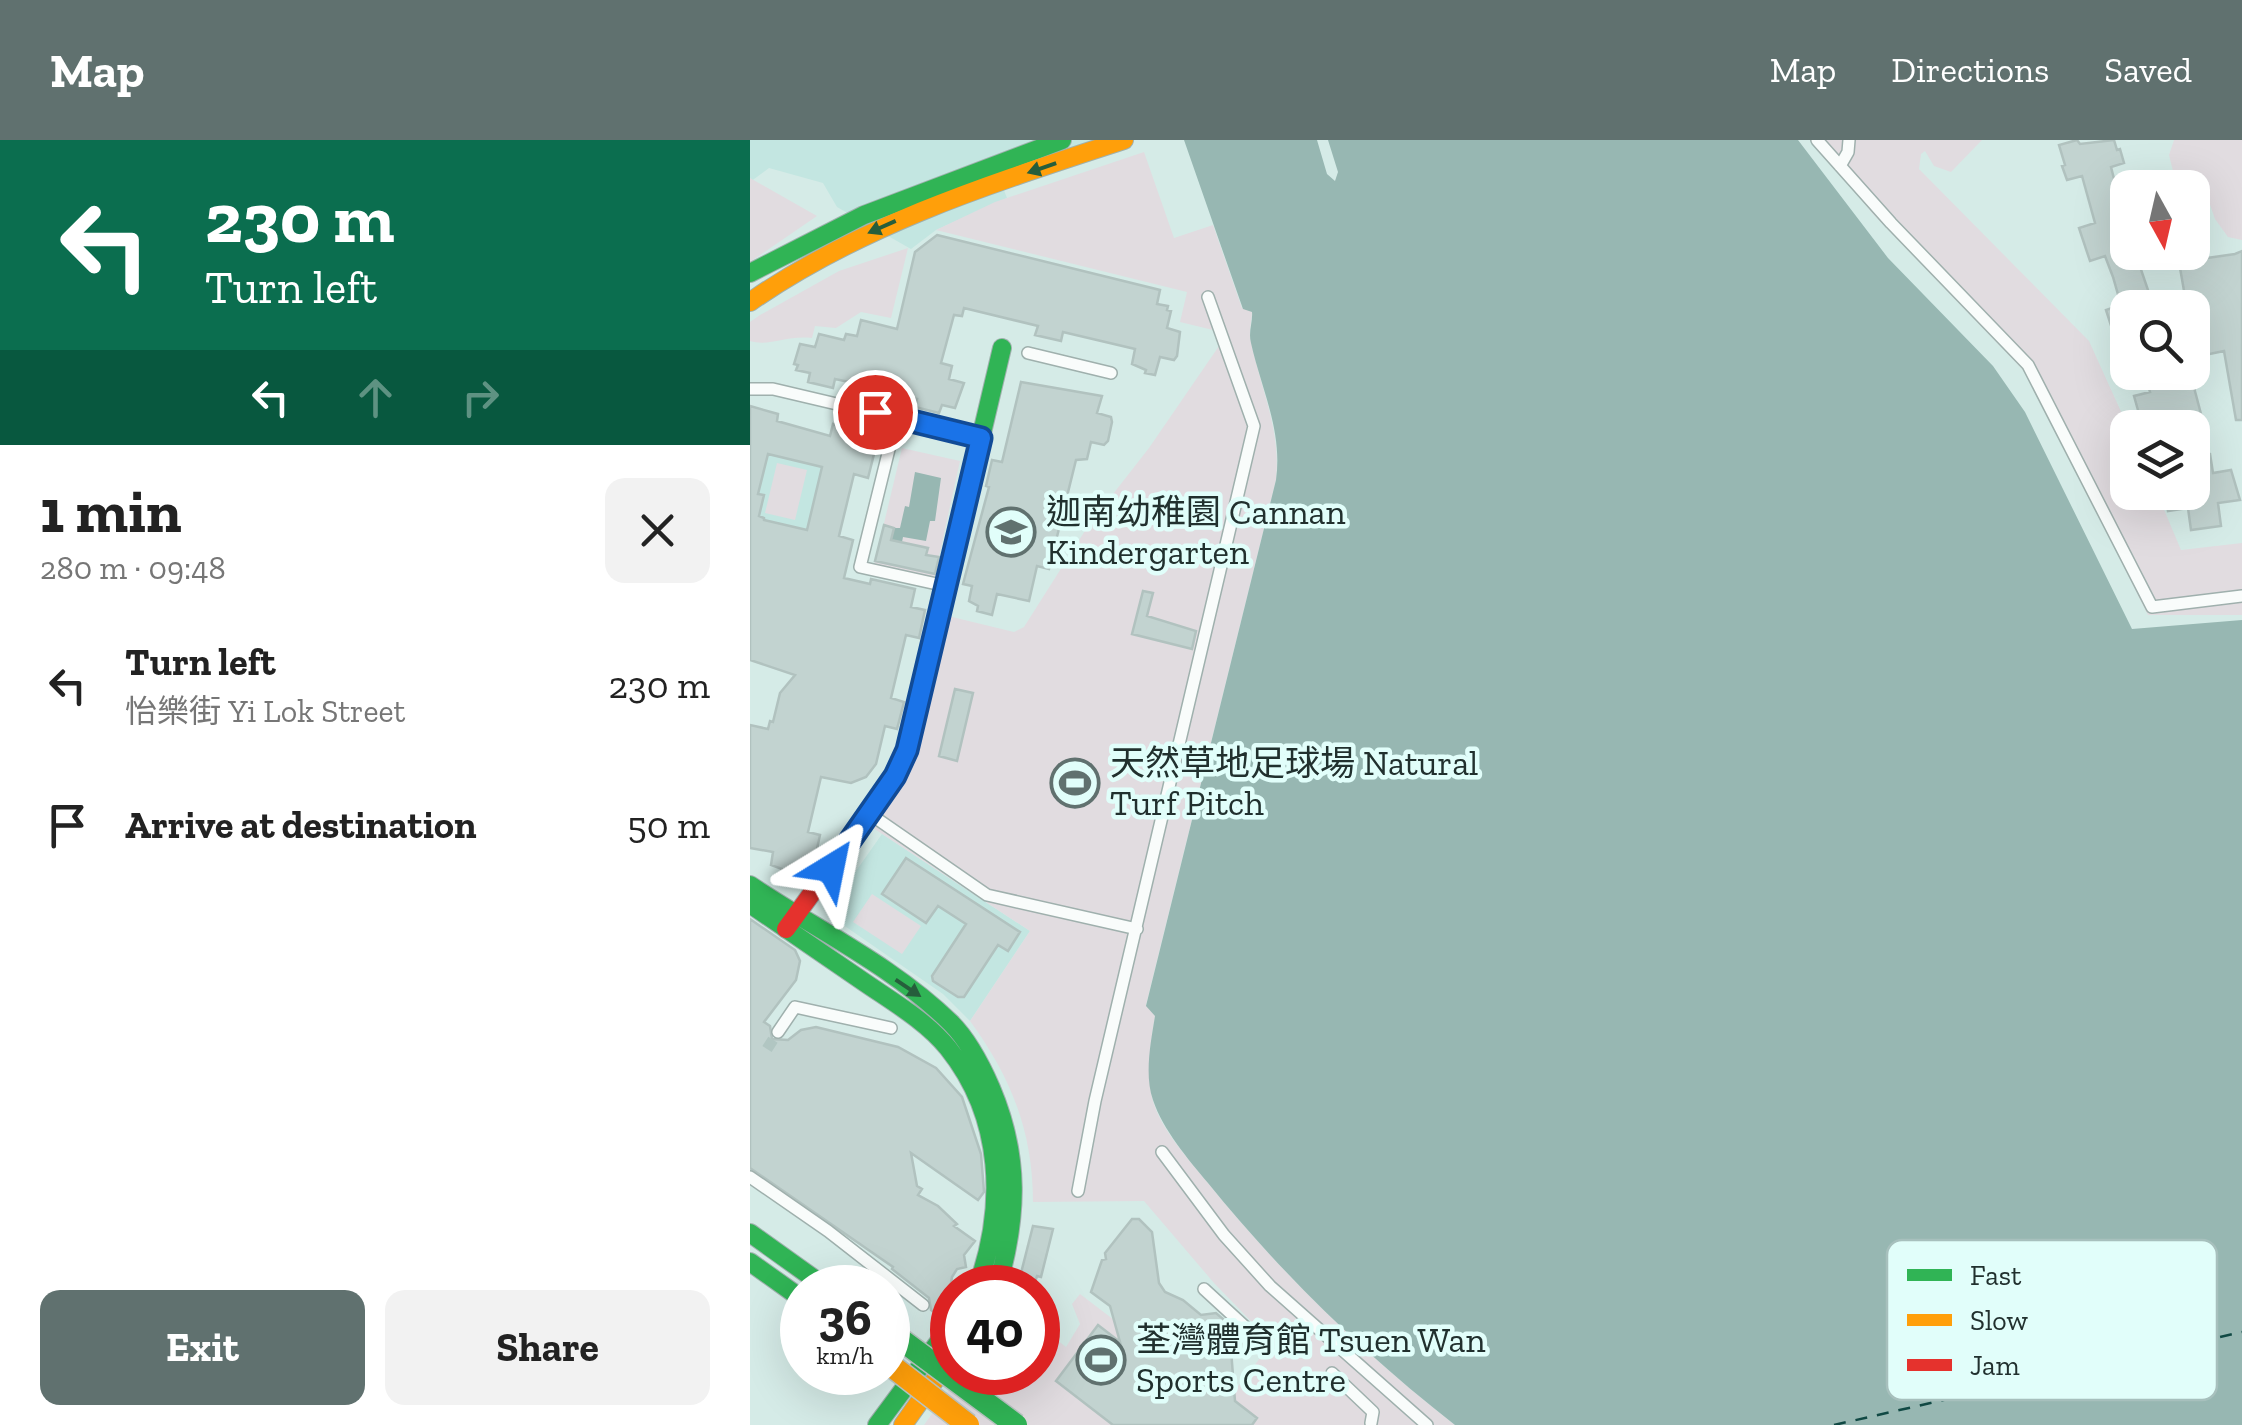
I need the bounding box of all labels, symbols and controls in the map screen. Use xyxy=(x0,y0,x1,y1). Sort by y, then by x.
text: Map xyxy=(50,42,145,99)
text: Map xyxy=(1770,49,1836,91)
text: Directions xyxy=(1891,49,2049,91)
text: Saved xyxy=(2104,49,2192,91)
one-way arrow xyxy=(1027,161,1057,176)
north arrow xyxy=(2110,170,2210,270)
map controls xyxy=(2110,170,2210,510)
text: 230 m xyxy=(205,176,395,260)
icon: left xyxy=(40,180,170,310)
one-way arrow xyxy=(867,219,897,235)
text: Turn left xyxy=(205,261,377,315)
button: search xyxy=(2110,290,2210,390)
icon: left xyxy=(243,370,298,425)
icon: ahead xyxy=(348,370,403,425)
icon: right xyxy=(453,370,508,425)
pin xyxy=(833,370,918,455)
icon: arrive xyxy=(848,385,903,440)
button: layers xyxy=(2110,410,2210,510)
text: 1 min xyxy=(40,475,182,547)
button: close xyxy=(605,478,710,583)
place label: 迦南幼稚園 Cannan Kindergarten xyxy=(1046,491,1346,573)
school or university icon: 迦南幼稚園 Cannan Kindergarten xyxy=(985,506,1037,558)
text: 280 m · 09:48 xyxy=(40,549,226,587)
text: Turn left xyxy=(125,639,276,685)
icon: left xyxy=(40,658,95,713)
text: 230 m xyxy=(609,662,710,708)
text: 怡樂街 Yi Lok Street xyxy=(125,692,405,730)
place label: 天然草地足球場 Natural Turf Pitch xyxy=(1110,742,1478,824)
sports icon: 天然草地足球場 Natural Turf Pitch xyxy=(1049,757,1101,809)
icon: arrive xyxy=(40,798,95,853)
text: Arrive at destination xyxy=(125,802,476,848)
text: 50 m xyxy=(627,802,710,848)
position arrow xyxy=(779,816,883,920)
one-way arrow xyxy=(894,978,921,997)
legend xyxy=(1887,1240,2217,1400)
text: Fast xyxy=(1970,1259,2022,1292)
speed limit sign: 40 xyxy=(930,1265,1060,1395)
text: 36 xyxy=(818,1288,872,1348)
button: Exit xyxy=(40,1290,365,1405)
button: Share xyxy=(385,1290,710,1405)
text: Slow xyxy=(1970,1304,2028,1337)
place label: 荃灣體育館 Tsuen Wan Sports Centre xyxy=(1136,1319,1486,1401)
sports icon: 荃灣體育館 Tsuen Wan Sports Centre xyxy=(1075,1334,1127,1386)
text: km/h xyxy=(816,1340,874,1370)
text: Jam xyxy=(1970,1349,2020,1382)

